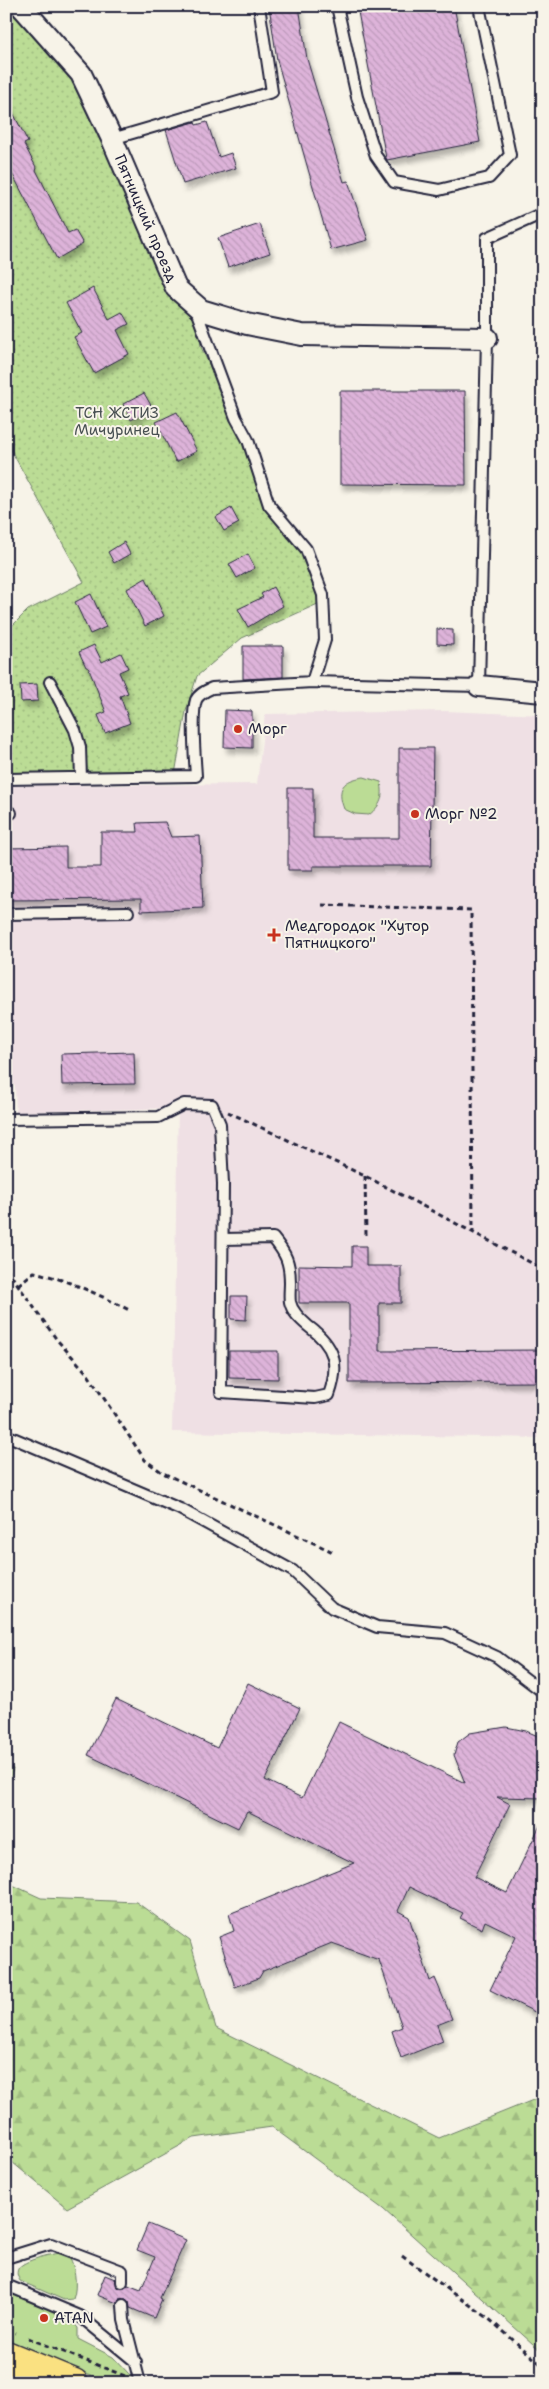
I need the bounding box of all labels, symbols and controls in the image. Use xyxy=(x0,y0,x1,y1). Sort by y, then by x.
street label: Пятницкий проезд xyxy=(110,151,182,286)
park label: ТСН ЖСТИЗ Мичуринец xyxy=(74,403,160,440)
place label: Морг xyxy=(248,719,287,739)
marker: Морг xyxy=(232,723,244,735)
place label: Морг №2 xyxy=(425,804,498,824)
marker: Морг №2 xyxy=(409,808,421,820)
place label: Медгородок "Хутор Пятницкого" xyxy=(285,916,429,953)
marker: Медгородок "Хутор Пятницкого" xyxy=(267,928,281,942)
place label: ATAN xyxy=(54,2308,94,2328)
marker: ATAN xyxy=(38,2312,50,2324)

